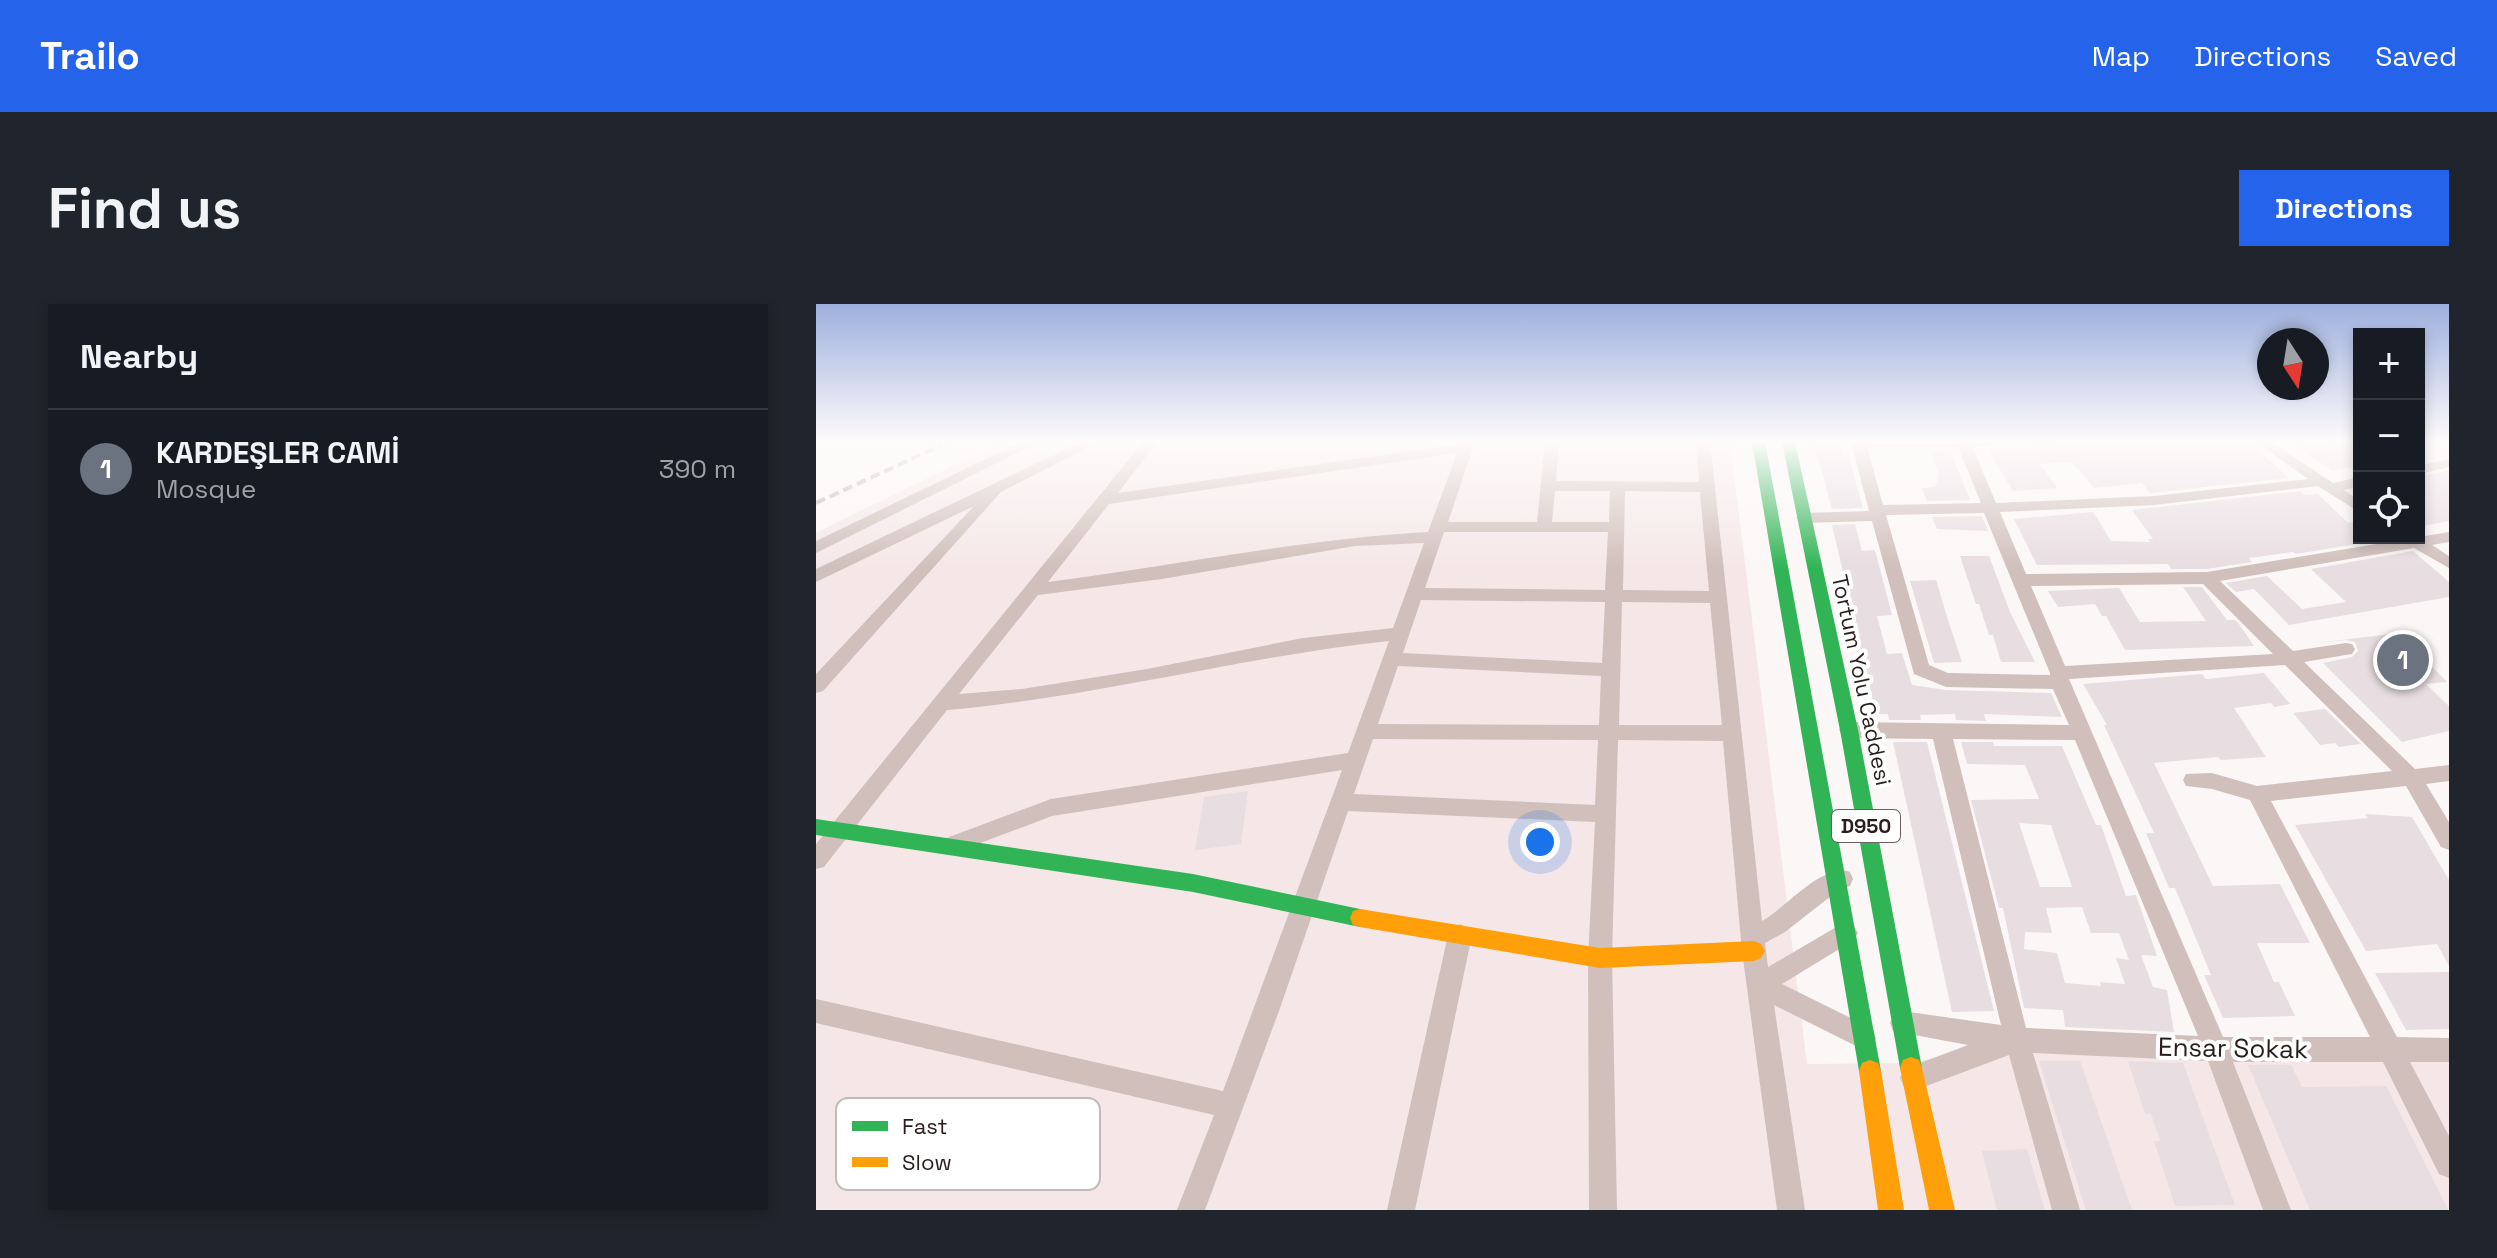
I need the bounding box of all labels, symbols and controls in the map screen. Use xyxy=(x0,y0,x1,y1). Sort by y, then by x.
text: Trailo xyxy=(40,32,140,80)
text: Map xyxy=(2092,38,2150,74)
text: Directions xyxy=(2194,38,2331,74)
text: Saved xyxy=(2375,38,2457,74)
button: Directions xyxy=(2239,170,2449,246)
text: Find us xyxy=(48,173,241,244)
north arrow xyxy=(2257,328,2329,400)
map controls xyxy=(2353,328,2425,544)
button: + xyxy=(2353,328,2425,400)
text: Nearby xyxy=(80,335,198,378)
button: − xyxy=(2353,400,2425,472)
text: KARDEŞLER CAMİ xyxy=(156,433,399,472)
text: 1 xyxy=(100,452,112,486)
text: 390 m xyxy=(659,452,736,486)
text: Mosque xyxy=(156,472,256,506)
button: locate xyxy=(2353,472,2425,544)
street label: Tortum Yolu Caddesi xyxy=(1826,572,1898,788)
pin: 1 xyxy=(2377,630,2429,690)
road number: D950 xyxy=(1832,810,1900,842)
your location xyxy=(1520,822,1560,862)
street label: Ensar Sokak xyxy=(2158,1030,2308,1066)
legend xyxy=(836,1098,1100,1190)
text: Fast xyxy=(902,1112,948,1140)
text: Slow xyxy=(902,1148,952,1176)

